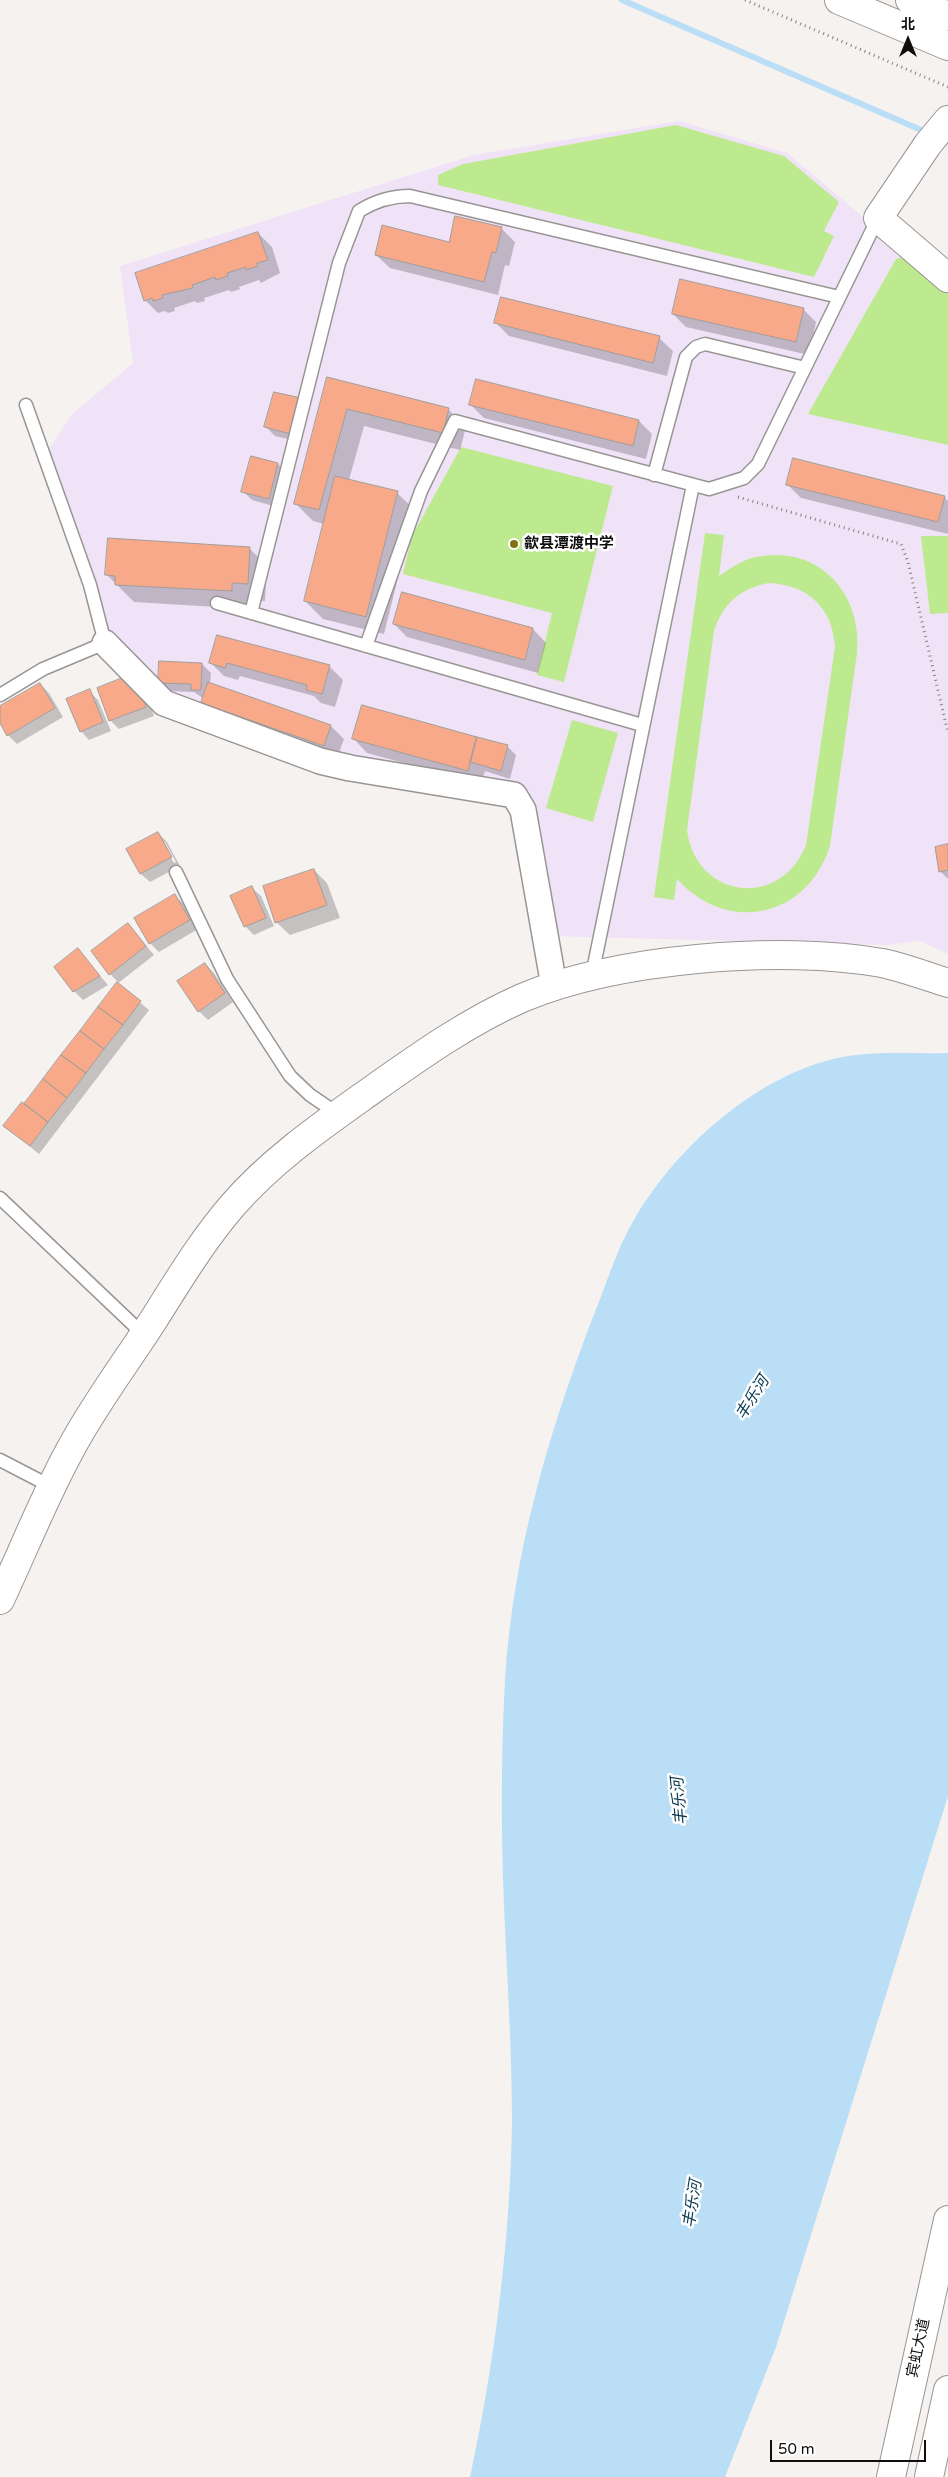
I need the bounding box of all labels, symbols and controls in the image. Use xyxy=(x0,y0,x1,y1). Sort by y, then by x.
north arrow xyxy=(883,15,933,65)
text: 北 xyxy=(901,16,915,33)
place label: 歙县潭渡中学 xyxy=(524,535,614,553)
marker: 歙县潭渡中学 xyxy=(508,538,520,550)
water label: 丰乐河 xyxy=(732,1373,774,1423)
water label: 丰乐河 xyxy=(668,1776,692,1826)
water label: 丰乐河 xyxy=(680,2179,706,2229)
street label: 宾虹大道 xyxy=(904,2317,934,2379)
scale bar xyxy=(773,2430,929,2462)
text: 50 m xyxy=(778,2440,815,2458)

